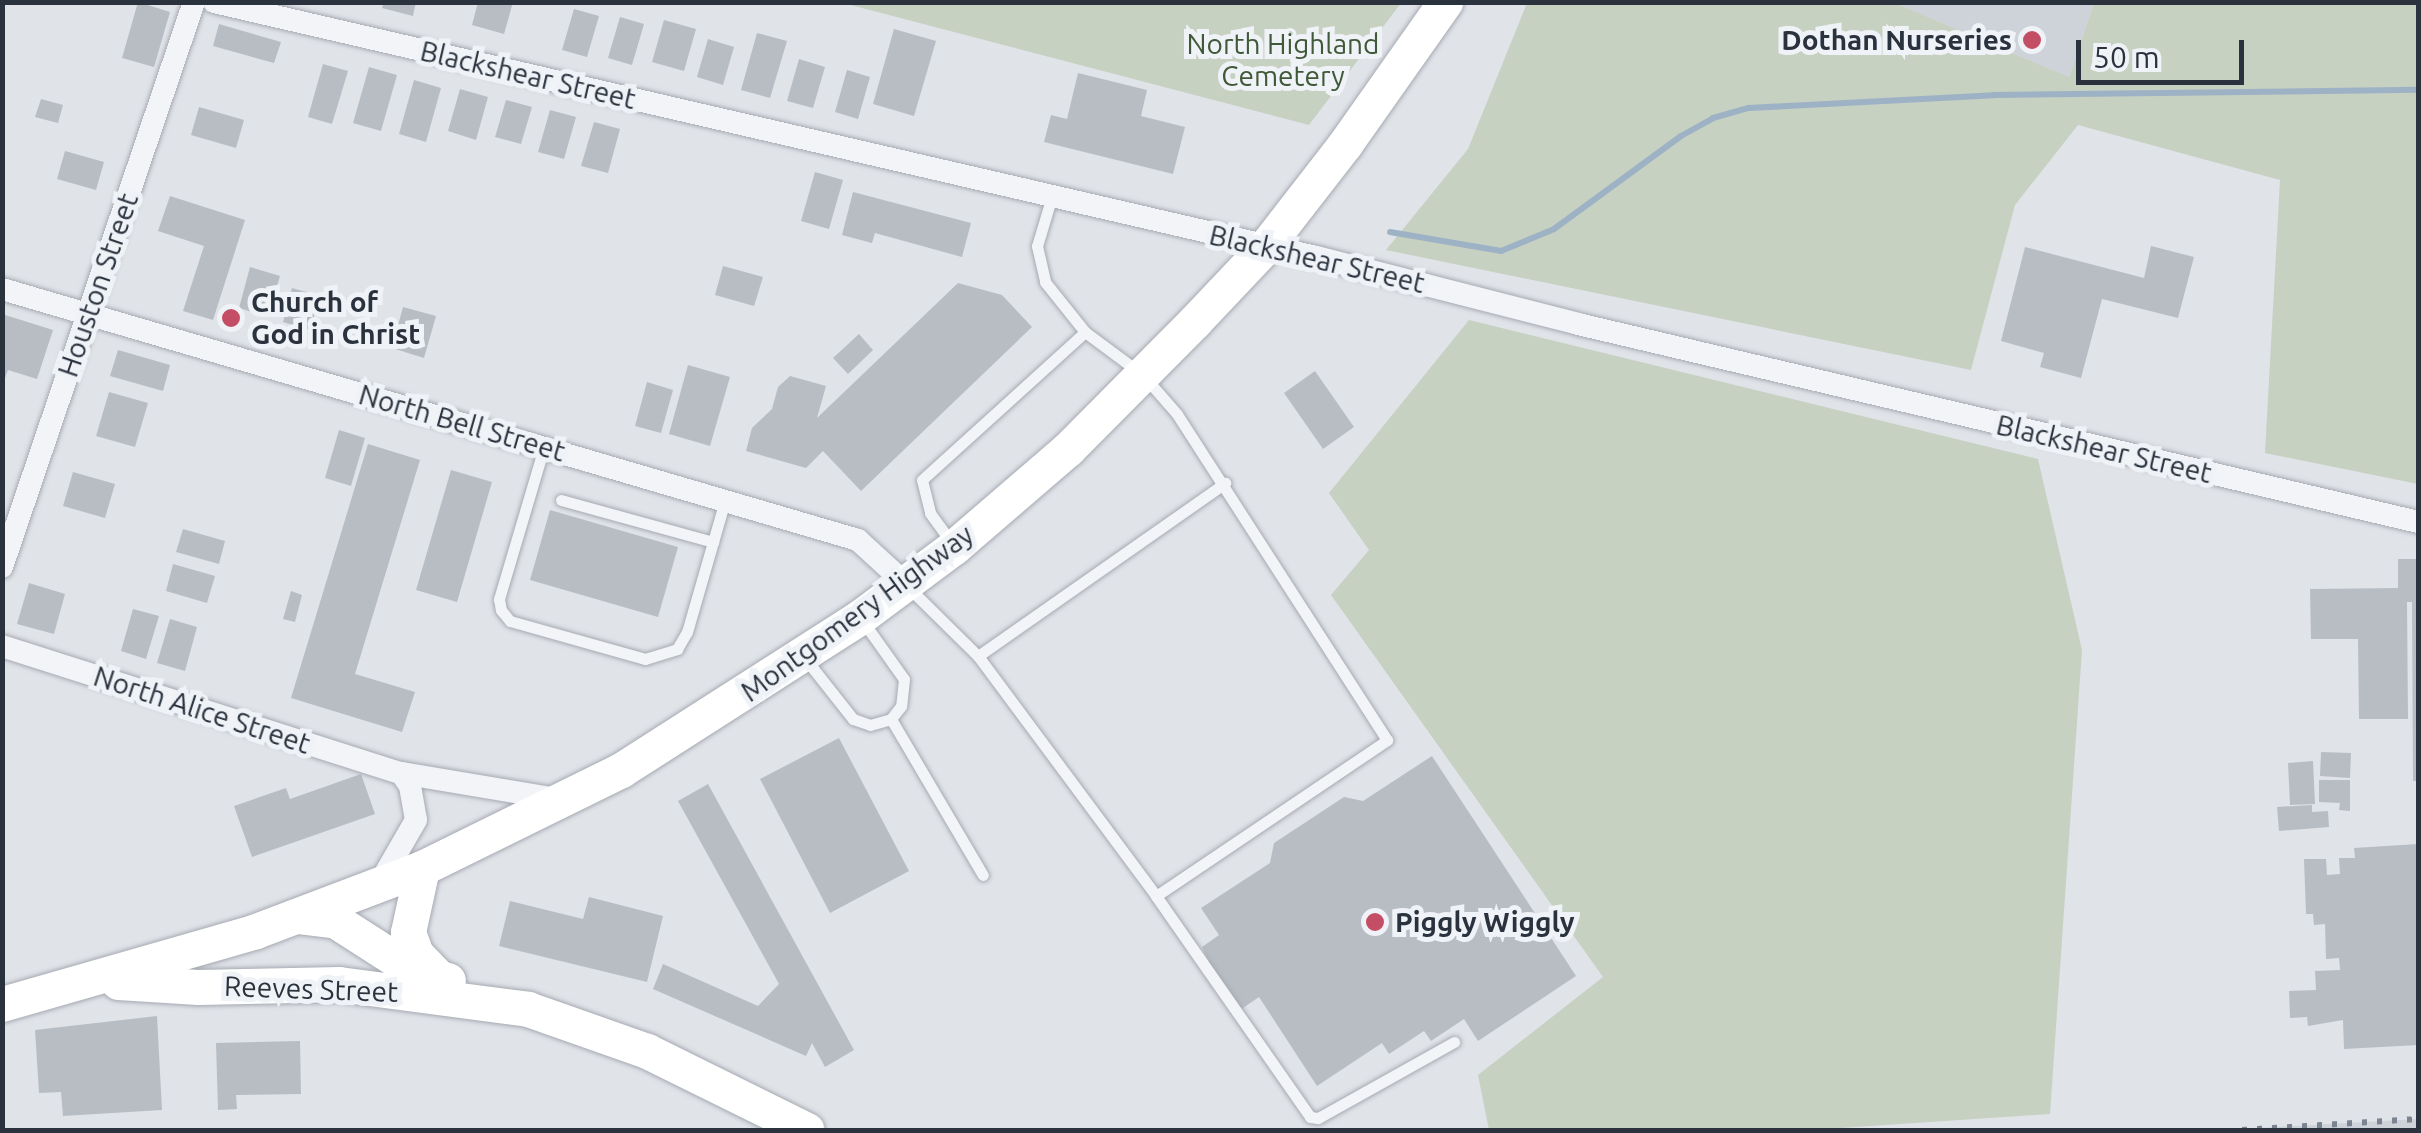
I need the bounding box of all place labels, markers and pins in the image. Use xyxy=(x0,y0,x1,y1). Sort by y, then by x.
place label: Dothan Nurseries xyxy=(1781,23,2012,57)
marker: Dothan Nurseries xyxy=(2021,29,2043,51)
place label: Church of God in Christ xyxy=(251,285,420,351)
marker: Church of God in Christ xyxy=(220,307,242,329)
place label: Piggly Wiggly xyxy=(1395,905,1575,939)
marker: Piggly Wiggly xyxy=(1364,911,1386,933)

